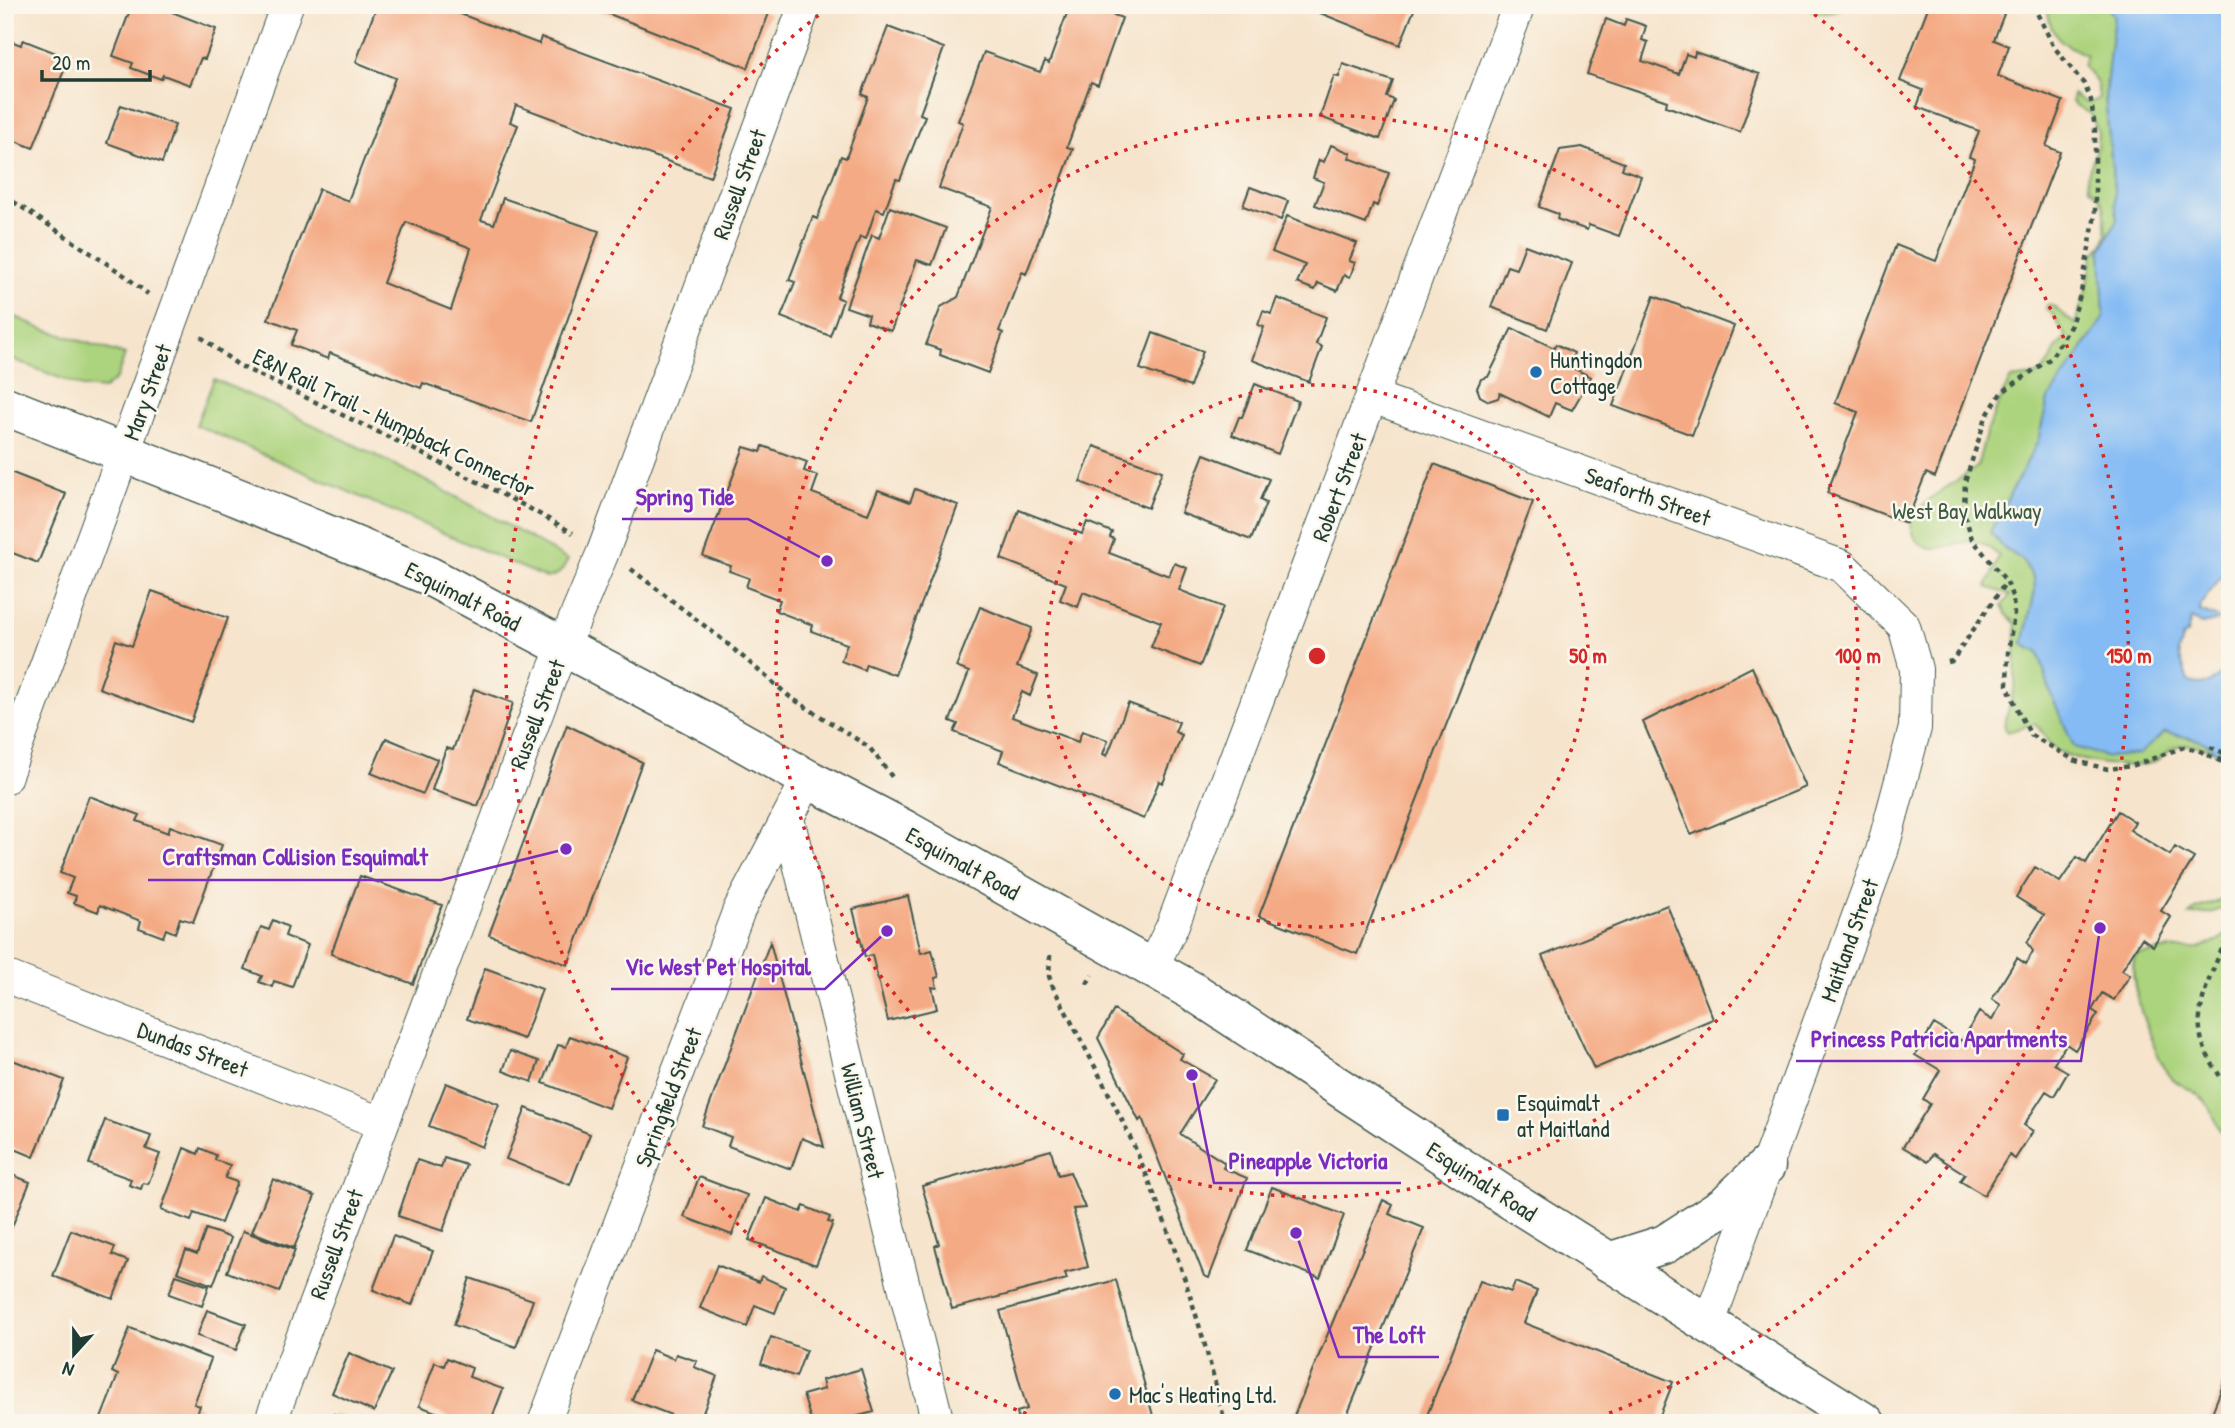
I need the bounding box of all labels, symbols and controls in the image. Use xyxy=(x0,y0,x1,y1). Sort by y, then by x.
scale bar xyxy=(42,38,150,82)
text: 20 m xyxy=(52,48,90,77)
street label: Russell Street xyxy=(705,124,774,243)
street label: Mary Street xyxy=(115,339,179,444)
street label: E&N Rail Trail - Humpback Connector xyxy=(248,340,540,504)
place label: Huntingdon Cottage xyxy=(1550,344,1643,401)
marker: Huntingdon Cottage xyxy=(1528,364,1544,380)
street label: Robert Street xyxy=(1304,427,1374,546)
street label: Seaforth Street xyxy=(1581,459,1716,533)
callout: Spring Tide xyxy=(622,474,748,519)
text: Spring Tide xyxy=(636,480,735,513)
park label: West Bay Walkway xyxy=(1892,495,2042,526)
street label: Esquimalt Road xyxy=(400,554,526,638)
text: 50 m xyxy=(1569,641,1607,670)
text: 100 m xyxy=(1835,641,1881,670)
text: 150 m xyxy=(2106,641,2152,670)
centre of rings xyxy=(1305,644,1329,668)
street label: Russell Street xyxy=(502,654,573,773)
street label: Esquimalt Road xyxy=(901,819,1026,907)
callout: Craftsman Collision Esquimalt xyxy=(148,835,441,880)
text: Craftsman Collision Esquimalt xyxy=(162,840,428,873)
street label: Maitland Street xyxy=(1812,873,1886,1006)
callout: Vic West Pet Hospital xyxy=(611,944,825,989)
text: Vic West Pet Hospital xyxy=(625,950,811,983)
street label: Dundas Street xyxy=(133,1014,254,1085)
callout: Princess Patricia Apartments xyxy=(1796,1016,2081,1061)
street label: Springfield Street xyxy=(627,1022,709,1171)
text: Princess Patricia Apartments xyxy=(1811,1022,2067,1055)
street label: William Street xyxy=(834,1060,893,1183)
place label: Esquimalt at Maitland xyxy=(1517,1087,1610,1144)
marker: Esquimalt at Maitland xyxy=(1495,1107,1511,1123)
street label: Esquimalt Road xyxy=(1421,1134,1543,1228)
callout: Pineapple Victoria xyxy=(1214,1138,1401,1183)
text: Pineapple Victoria xyxy=(1229,1144,1388,1177)
street label: Russell Street xyxy=(302,1184,371,1303)
callout: The Loft xyxy=(1339,1312,1439,1357)
text: The Loft xyxy=(1352,1318,1426,1350)
north arrow xyxy=(38,1320,108,1390)
text: N xyxy=(59,1356,77,1384)
place label: Mac's Heating Ltd. xyxy=(1129,1379,1277,1410)
marker: Mac's Heating Ltd. xyxy=(1107,1386,1123,1402)

